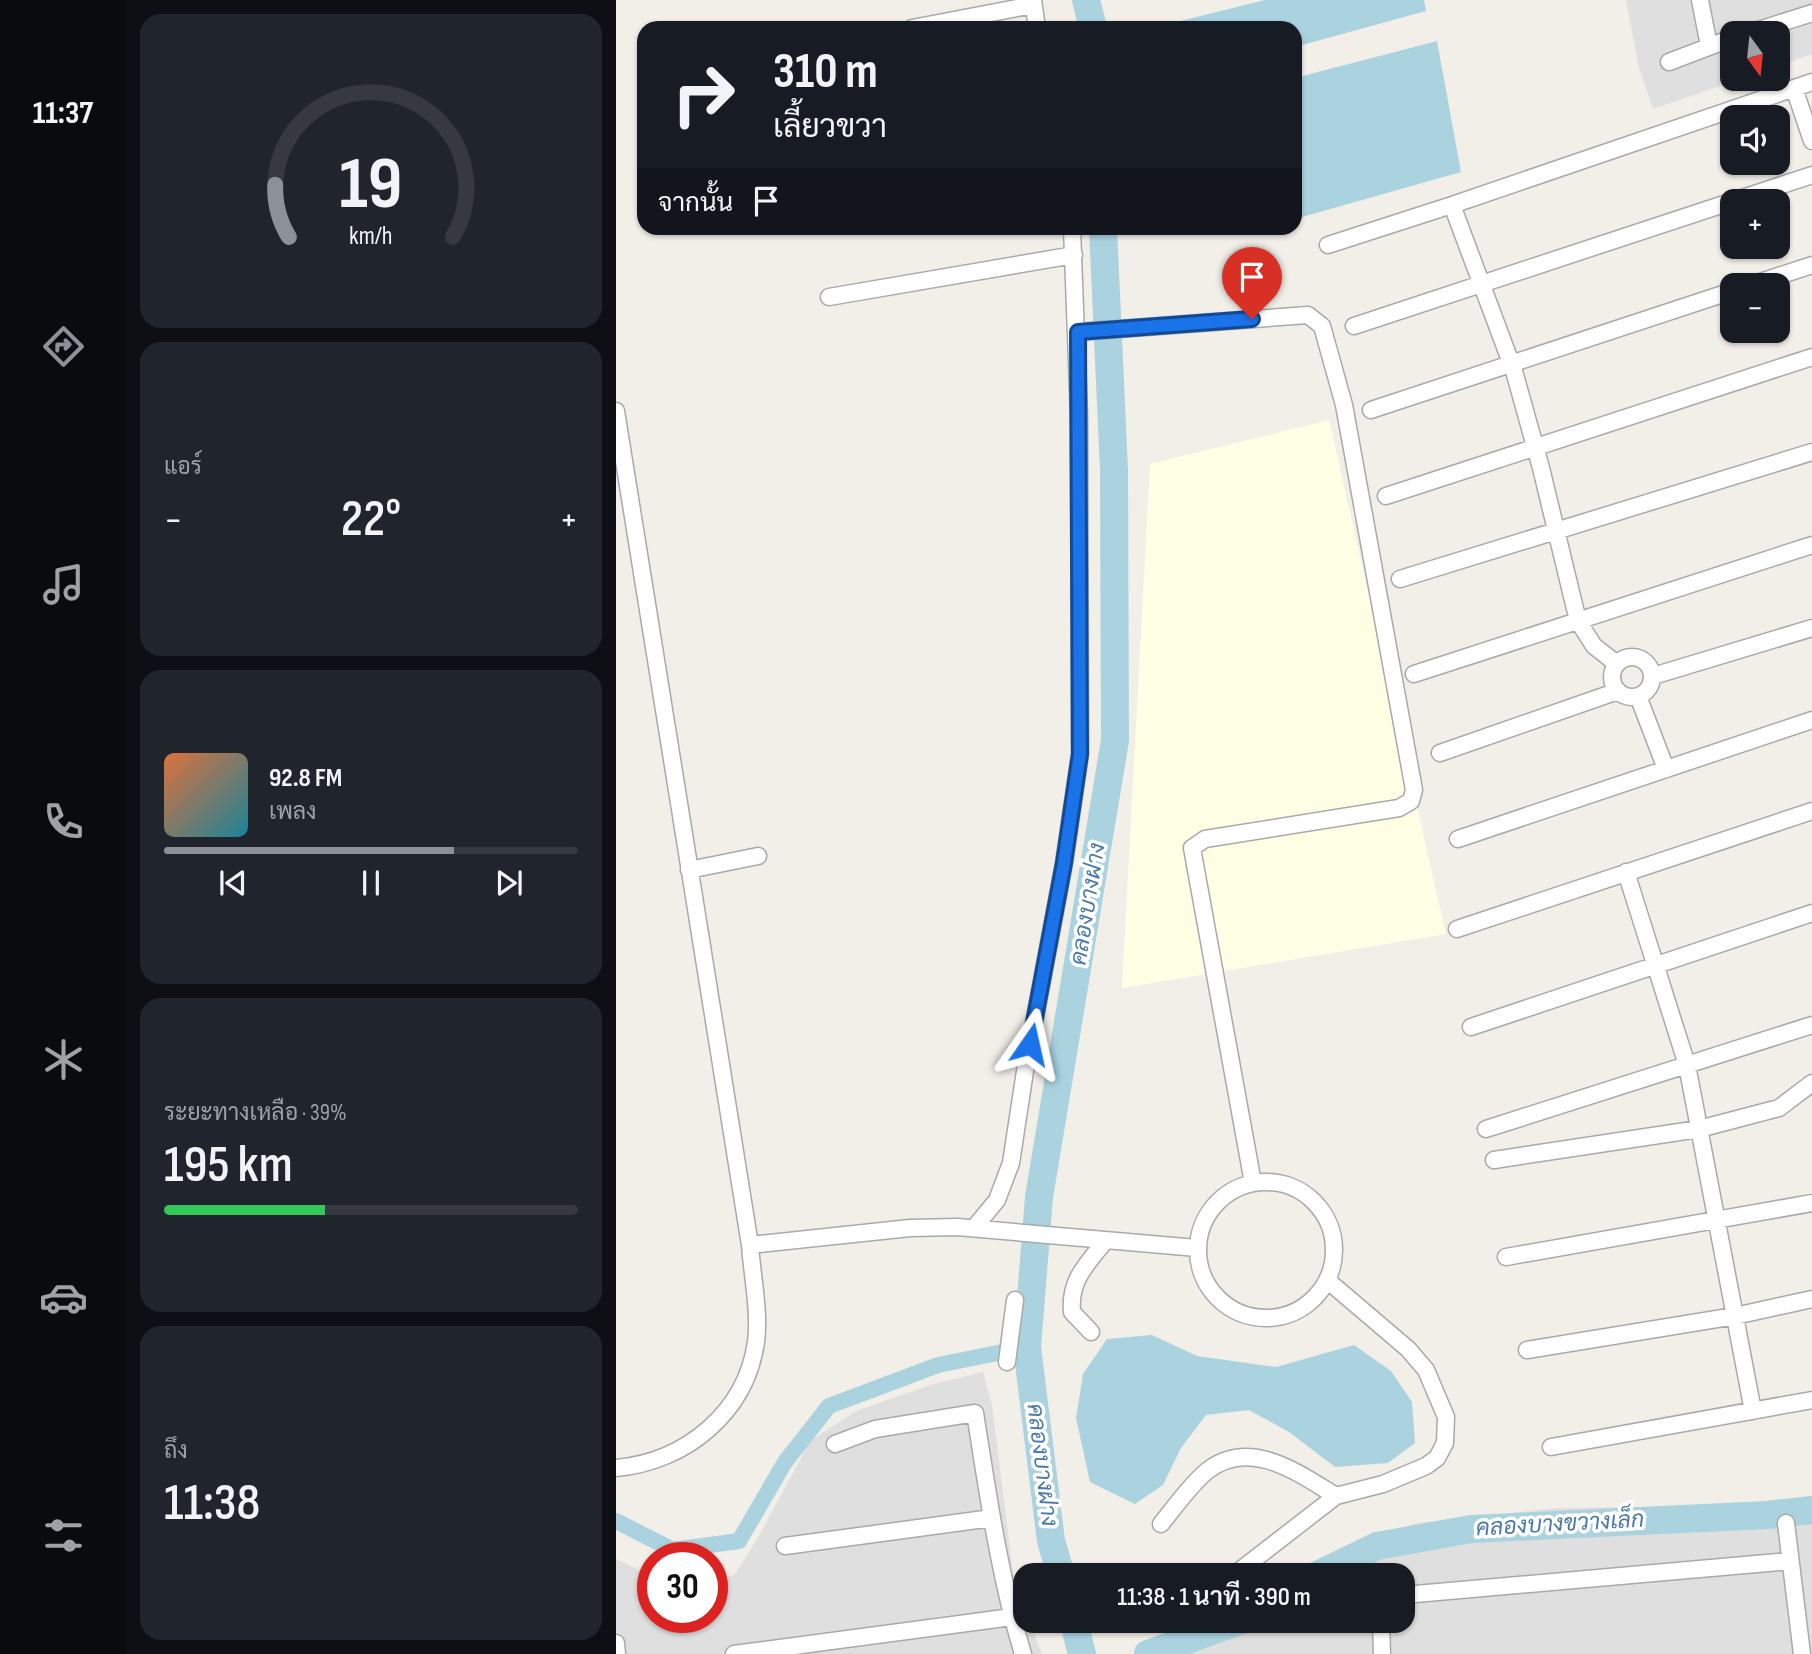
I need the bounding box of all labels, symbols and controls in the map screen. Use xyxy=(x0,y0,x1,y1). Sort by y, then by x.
north arrow xyxy=(1720,21,1790,91)
map controls xyxy=(1720,21,1790,343)
text: 310 m xyxy=(773,43,878,102)
icon: right xyxy=(658,49,749,140)
text: 11:37 xyxy=(33,94,93,133)
button: sound xyxy=(1720,105,1790,175)
text: เลี้ยวขวา xyxy=(773,108,887,147)
text: 19 xyxy=(339,141,403,229)
icon: arrive xyxy=(747,182,785,220)
text: จากนั้น xyxy=(658,188,733,219)
button: + xyxy=(1720,189,1790,259)
text: km/h xyxy=(349,221,393,252)
pin xyxy=(1222,247,1282,319)
icon: arrive xyxy=(1233,258,1271,296)
button: − xyxy=(1720,273,1790,343)
icon: directions xyxy=(39,322,88,371)
text: แอร์ xyxy=(164,453,202,481)
text: 22° xyxy=(341,488,401,551)
text: − xyxy=(164,498,183,543)
text: + xyxy=(559,498,578,543)
icon: music xyxy=(39,560,88,609)
text: 92.8 FM xyxy=(269,763,342,794)
icon: phone xyxy=(39,797,88,846)
text: เพลง xyxy=(269,798,316,826)
water label: คลองบางฝาง xyxy=(1065,841,1111,967)
icon: previous xyxy=(214,864,252,902)
icon: pause xyxy=(352,864,390,902)
icon: next xyxy=(490,864,528,902)
position arrow xyxy=(993,1007,1067,1081)
icon: climate xyxy=(39,1035,88,1084)
text: ระยะทางเหลือ · 39% xyxy=(164,1099,347,1127)
text: 195 km xyxy=(164,1134,293,1197)
icon: car xyxy=(39,1273,88,1322)
water label: คลองบางฝาง xyxy=(1021,1402,1063,1528)
text: ถึง xyxy=(164,1437,188,1465)
text: 11:38 xyxy=(164,1472,260,1535)
water label: คลองบางขวางเล็ก xyxy=(1475,1502,1645,1542)
icon: filters xyxy=(39,1511,88,1560)
speed limit sign: 30 xyxy=(637,1542,728,1633)
text: 11:38 · 1 นาที · 390 m xyxy=(1117,1582,1311,1613)

